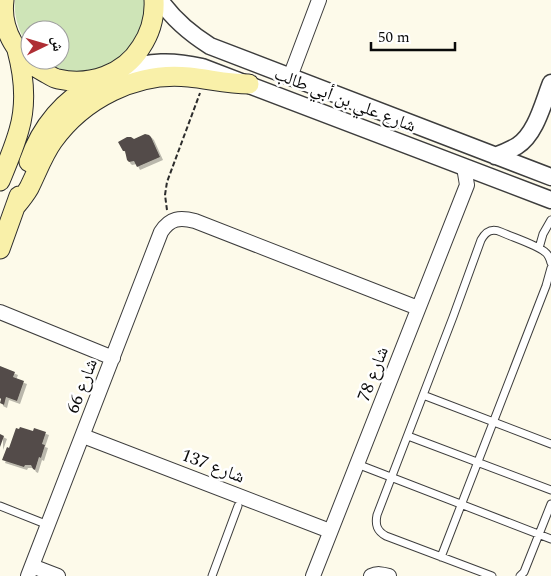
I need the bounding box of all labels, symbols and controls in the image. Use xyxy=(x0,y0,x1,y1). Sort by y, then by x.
north arrow xyxy=(20,20,70,70)
scale bar xyxy=(371,20,455,52)
text: 50 m xyxy=(378,26,410,49)
text: ش xyxy=(46,36,69,52)
street label: شارع علي بن أبي طالب xyxy=(270,60,420,140)
street label: شارع 78 xyxy=(350,343,396,405)
street label: شارع 66 xyxy=(59,355,105,417)
street label: شارع 137 xyxy=(177,442,249,490)

